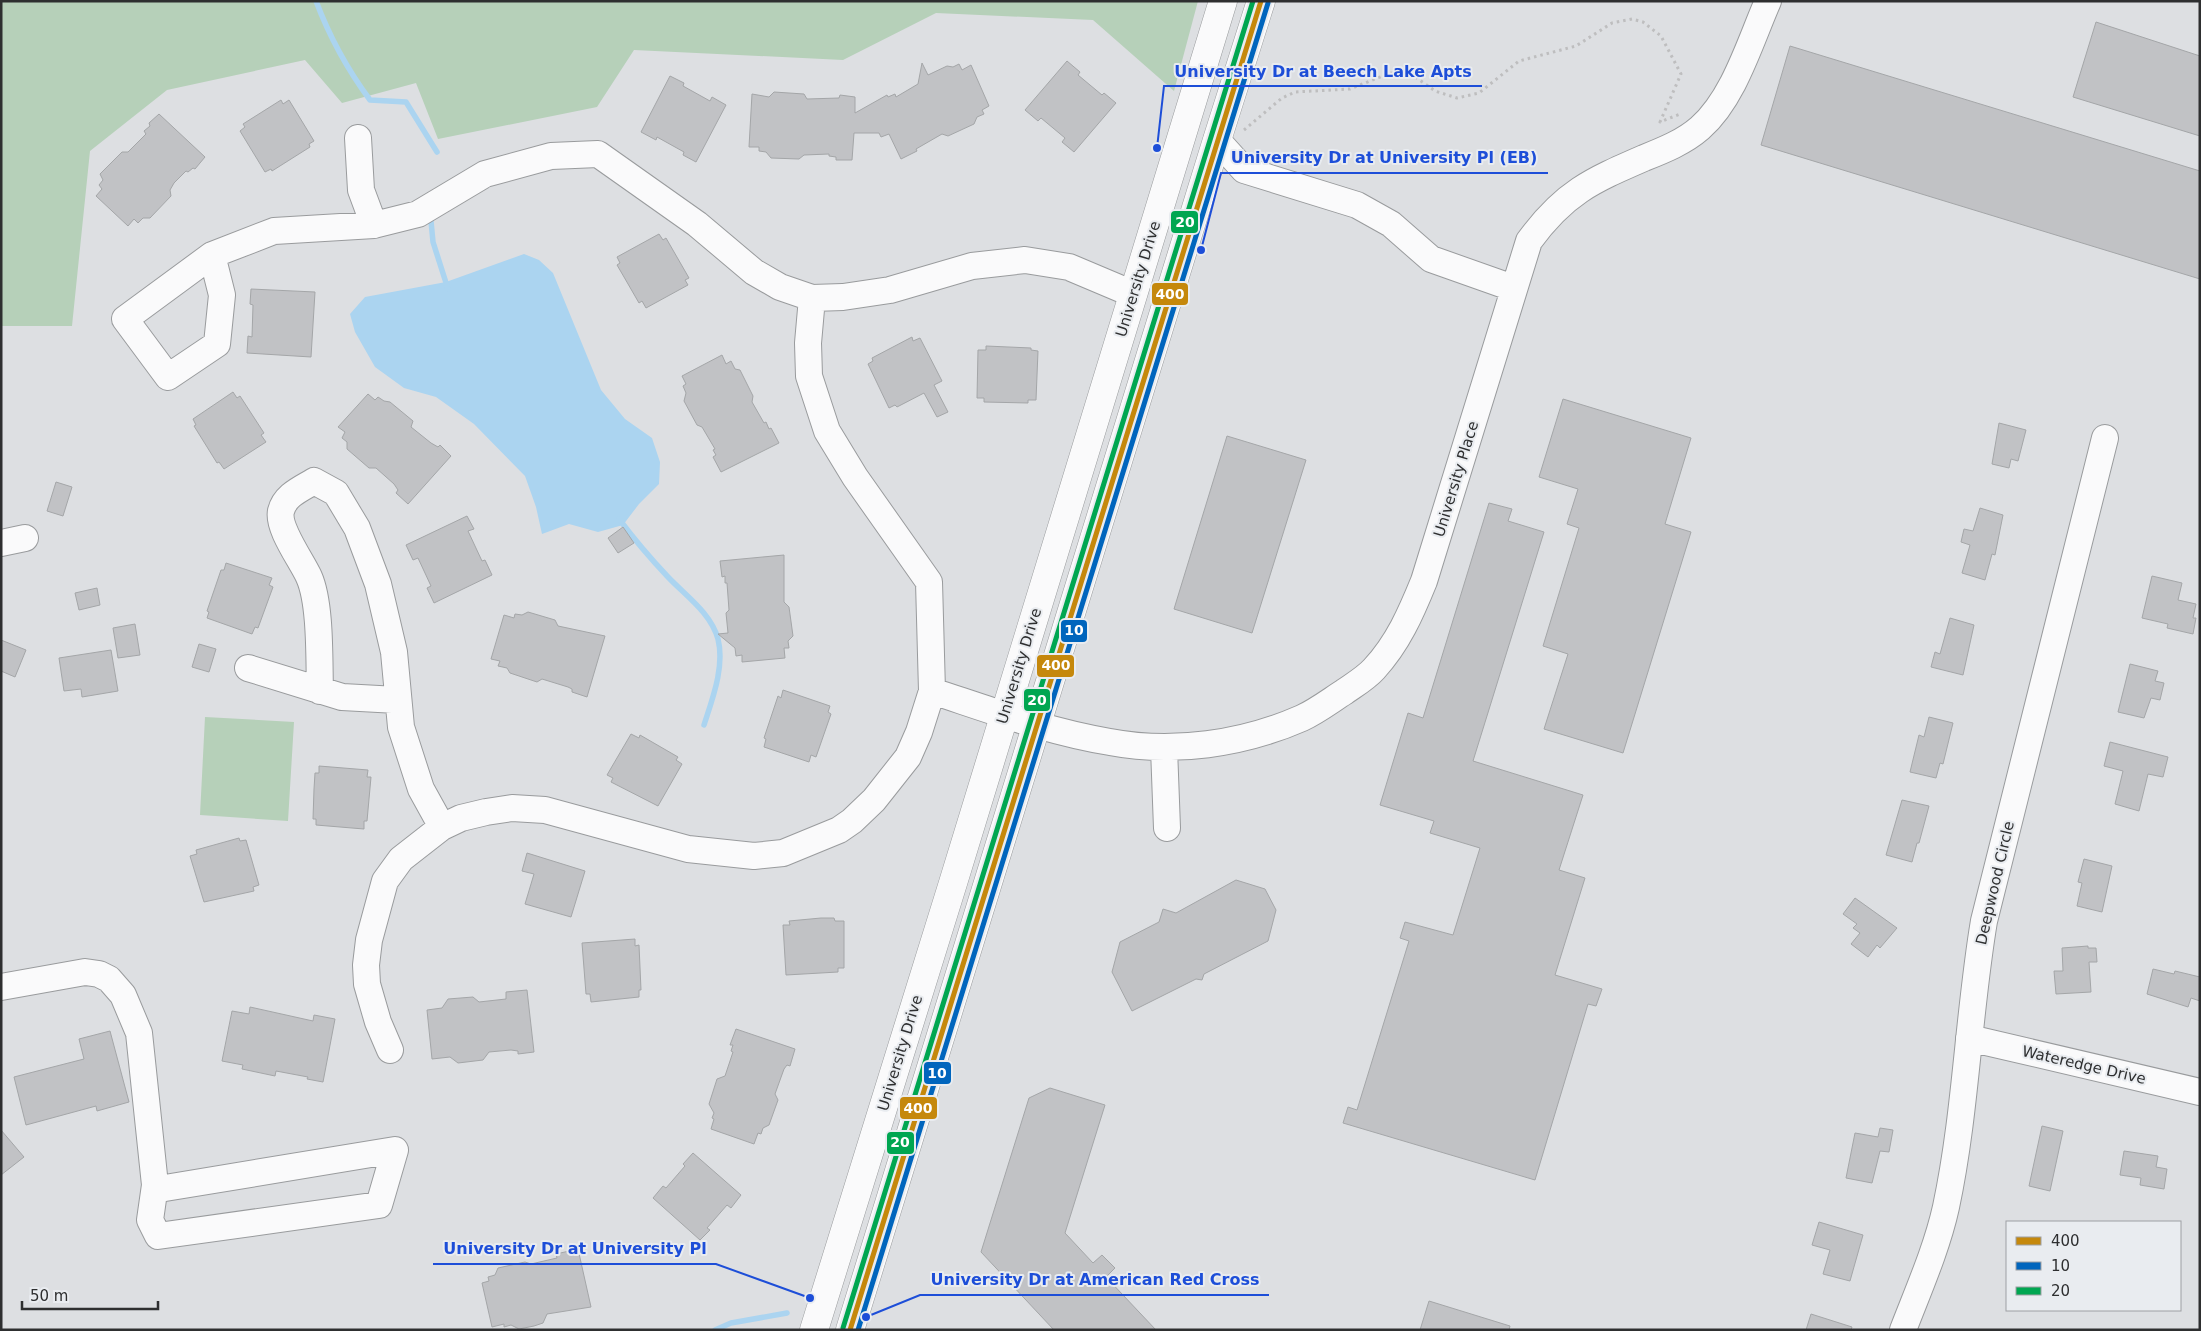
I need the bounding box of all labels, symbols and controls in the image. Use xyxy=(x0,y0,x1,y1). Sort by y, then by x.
callout: University Dr at Beech Lake Apts xyxy=(1164,55,1482,86)
text: University Dr at Beech Lake Apts xyxy=(1174,62,1472,81)
callout: University Dr at University Pl (EB) xyxy=(1221,142,1548,173)
text: University Dr at University Pl (EB) xyxy=(1231,148,1537,167)
line badge: 20 xyxy=(1170,210,1199,234)
text: 20 xyxy=(1175,214,1195,230)
street label: University Drive xyxy=(1112,219,1164,339)
line badge: 400 xyxy=(1151,282,1189,306)
text: 400 xyxy=(1155,286,1185,302)
street label: University Place xyxy=(1430,419,1482,539)
street label: University Drive xyxy=(993,606,1045,726)
line badge: 10 xyxy=(1060,619,1088,643)
text: 10 xyxy=(1064,622,1084,638)
line badge: 400 xyxy=(1036,654,1075,678)
text: 400 xyxy=(1041,657,1071,673)
line badge: 20 xyxy=(1023,688,1051,712)
text: 20 xyxy=(1027,692,1047,708)
street label: Deepwood Circle xyxy=(1972,819,2018,947)
street label: University Drive xyxy=(874,993,926,1113)
street label: Wateredge Drive xyxy=(2020,1042,2148,1088)
line badge: 10 xyxy=(923,1061,952,1085)
text: 10 xyxy=(927,1065,947,1081)
line badge: 400 xyxy=(899,1096,938,1120)
text: 400 xyxy=(903,1100,933,1116)
line badge: 20 xyxy=(886,1131,915,1155)
text: 20 xyxy=(890,1134,910,1150)
legend xyxy=(2006,1221,2181,1311)
text: 400 xyxy=(2051,1232,2080,1250)
callout: University Dr at University Pl xyxy=(433,1233,716,1264)
text: University Dr at University Pl xyxy=(443,1239,707,1258)
text: 10 xyxy=(2051,1257,2070,1275)
callout: University Dr at American Red Cross xyxy=(920,1264,1269,1295)
text: University Dr at American Red Cross xyxy=(931,1270,1259,1289)
scale bar xyxy=(22,1278,159,1310)
text: 20 xyxy=(2051,1282,2070,1300)
text: 50 m xyxy=(30,1287,68,1305)

